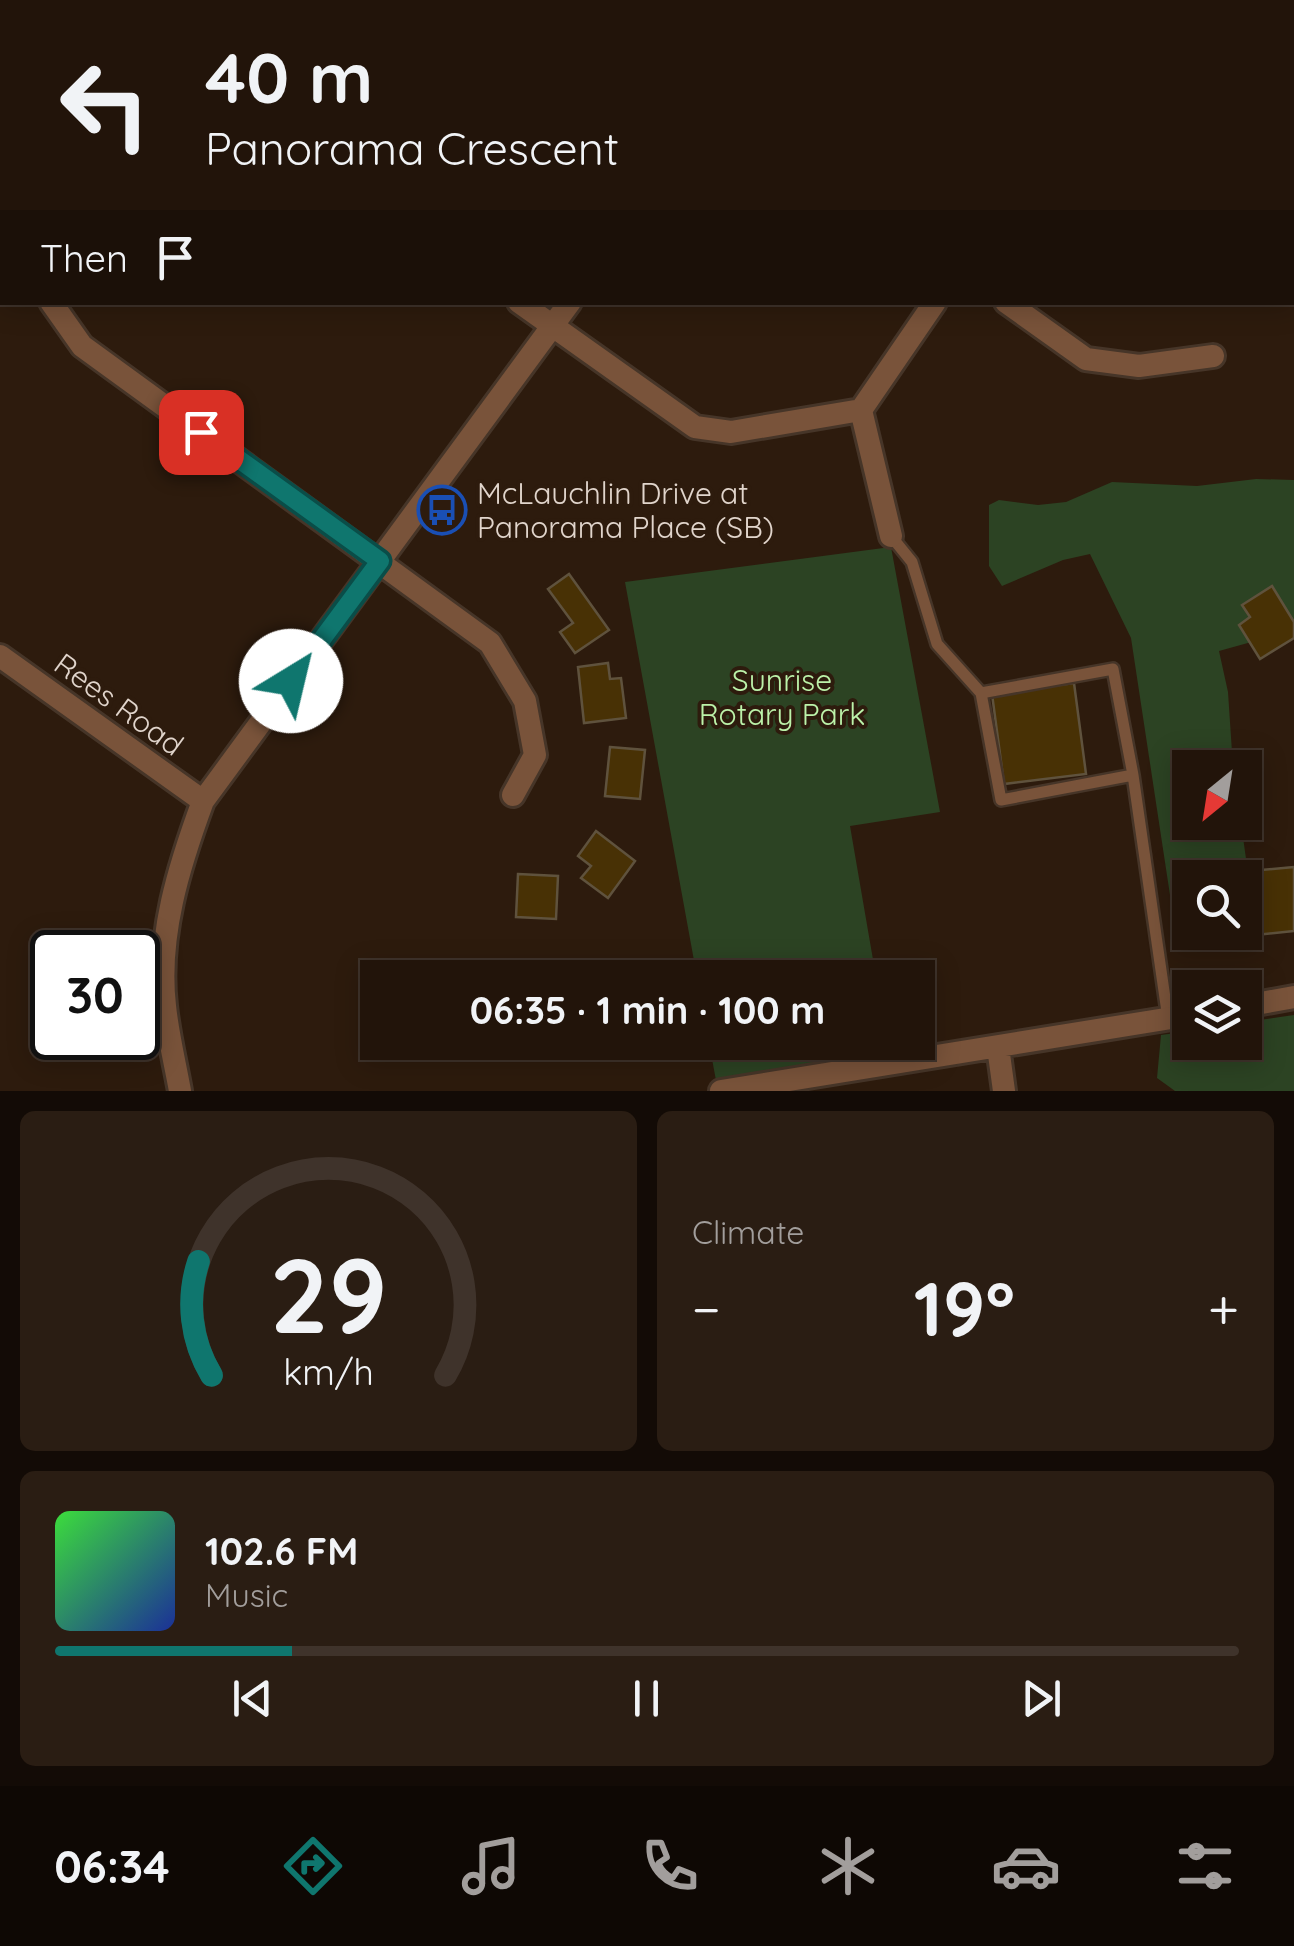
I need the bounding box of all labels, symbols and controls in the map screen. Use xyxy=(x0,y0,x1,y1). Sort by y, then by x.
text: 40 m xyxy=(205,33,373,121)
icon: left xyxy=(40,40,170,170)
text: Panorama Crescent xyxy=(205,120,619,176)
icon: arrive xyxy=(148,230,203,285)
text: Then xyxy=(40,234,128,282)
pin xyxy=(159,390,244,475)
icon: arrive xyxy=(174,405,229,460)
place label: McLauchlin Drive at Panorama Place (SB) xyxy=(477,474,774,546)
bus stop icon: McLauchlin Drive at Panorama Place (SB) xyxy=(416,484,468,536)
position arrow xyxy=(239,629,343,733)
street label: Rees Road xyxy=(47,644,191,764)
park label: Sunrise Rotary Park xyxy=(699,661,865,733)
north arrow xyxy=(1172,750,1262,840)
map controls xyxy=(1172,750,1262,1060)
button: search xyxy=(1172,860,1262,950)
speed limit sign: 30 xyxy=(30,930,160,1060)
button: layers xyxy=(1172,970,1262,1060)
text: 06:35 · 1 min · 100 m xyxy=(470,986,825,1034)
text: Climate xyxy=(692,1212,804,1252)
text: 29 xyxy=(269,1229,388,1359)
text: 19° xyxy=(914,1261,1015,1355)
text: − xyxy=(692,1274,721,1343)
text: + xyxy=(1208,1274,1239,1343)
text: km/h xyxy=(283,1349,374,1394)
text: 102.6 FM xyxy=(205,1527,358,1575)
text: Music xyxy=(205,1575,288,1615)
icon: previous xyxy=(225,1671,280,1726)
icon: pause xyxy=(619,1671,674,1726)
icon: next xyxy=(1014,1671,1069,1726)
icon: directions xyxy=(278,1831,348,1901)
icon: music xyxy=(456,1831,526,1901)
icon: phone xyxy=(635,1831,705,1901)
icon: climate xyxy=(813,1831,883,1901)
icon: car xyxy=(991,1831,1061,1901)
icon: filters xyxy=(1170,1831,1240,1901)
text: 06:34 xyxy=(54,1838,170,1894)

